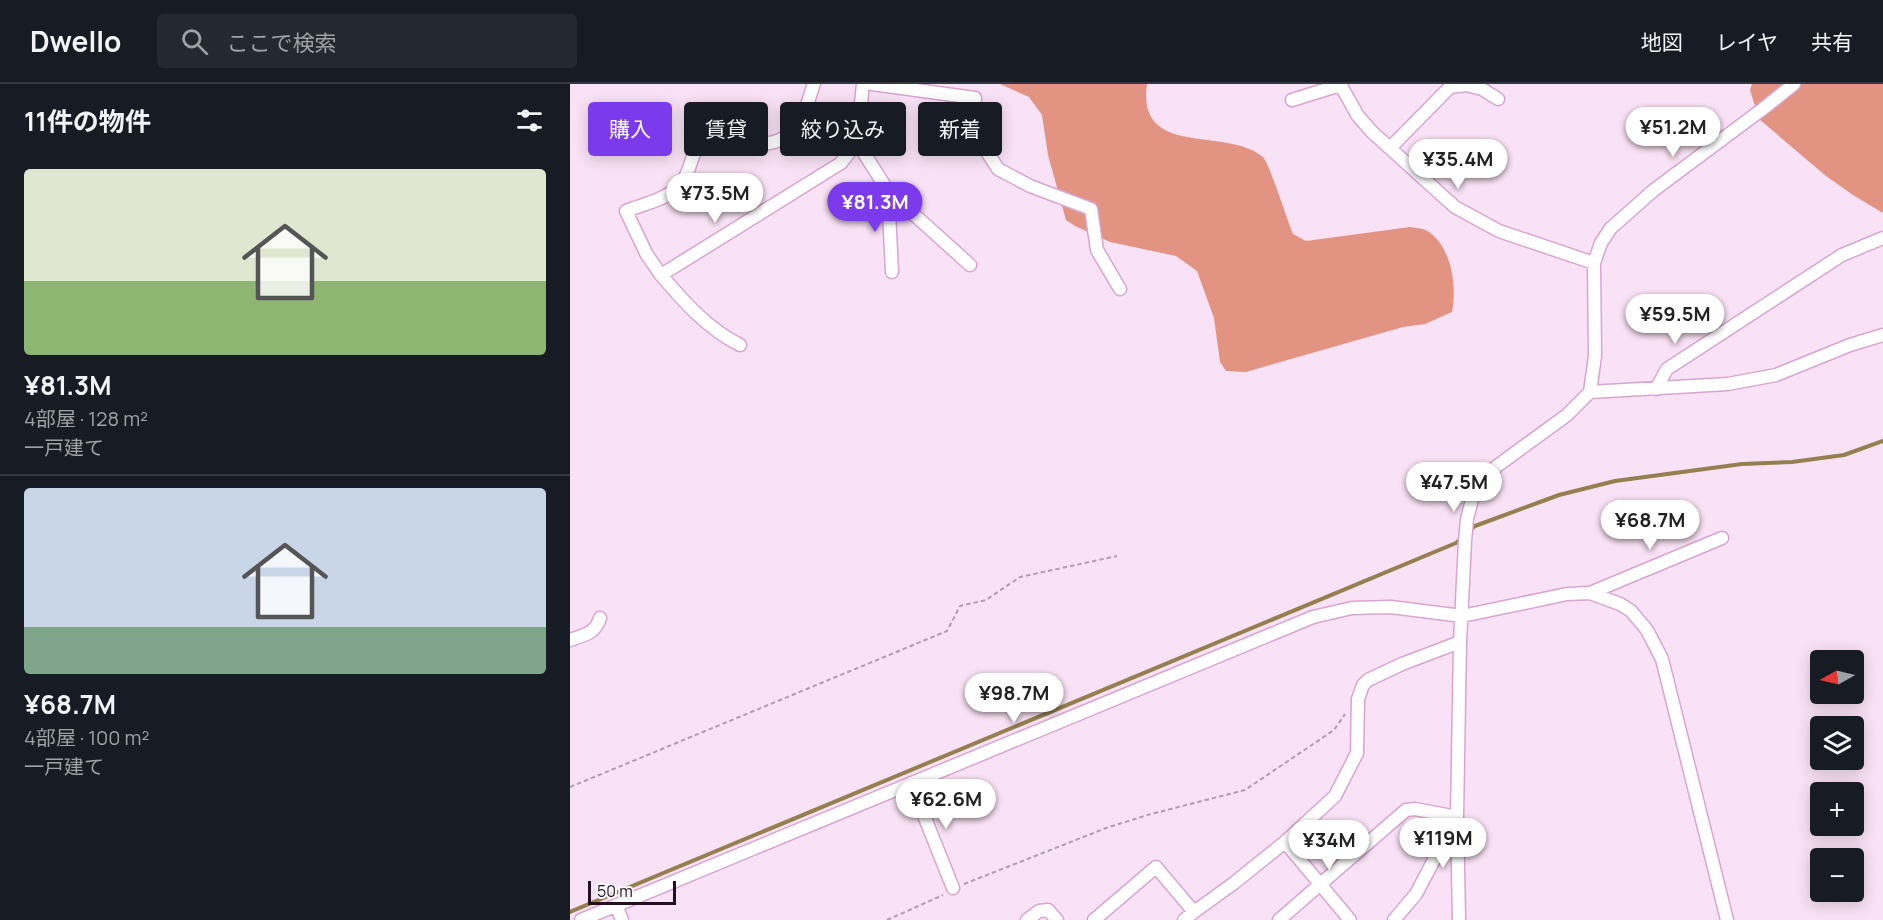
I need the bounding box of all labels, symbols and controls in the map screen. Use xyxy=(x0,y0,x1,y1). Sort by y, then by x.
search box xyxy=(157,14,577,68)
text: Dwello xyxy=(30,22,121,60)
icon: search xyxy=(178,25,211,58)
text: ここで検索 xyxy=(226,28,336,58)
text: 地図 xyxy=(1641,28,1683,56)
text: レイヤ xyxy=(1716,28,1778,56)
text: 共有 xyxy=(1811,28,1853,56)
chip: 購入 xyxy=(588,102,672,156)
chip: 賃貸 xyxy=(684,102,768,156)
chip: 絞り込み xyxy=(780,102,906,156)
chip: 新着 xyxy=(918,102,1002,156)
text: 11件の物件 xyxy=(24,103,151,139)
icon: filters xyxy=(513,104,546,137)
pin: ¥51.2M xyxy=(1624,107,1722,158)
text: ¥51.2M xyxy=(1640,113,1707,140)
pin: ¥35.4M xyxy=(1409,139,1507,190)
text: ¥35.4M xyxy=(1423,145,1493,172)
pin: ¥73.5M xyxy=(666,173,764,224)
text: ¥73.5M xyxy=(680,179,750,206)
pin: ¥81.3M xyxy=(826,182,924,233)
text: ¥81.3M xyxy=(841,188,909,215)
icon: home xyxy=(231,208,339,316)
pin: ¥59.5M xyxy=(1626,294,1724,345)
text: ¥59.5M xyxy=(1639,300,1711,327)
text: ¥81.3M xyxy=(24,367,111,403)
text: 4部屋 · 128 m² xyxy=(24,405,148,432)
text: 一戸建て xyxy=(24,434,104,461)
pin: ¥47.5M xyxy=(1405,462,1503,513)
text: ¥47.5M xyxy=(1420,468,1488,495)
pin: ¥68.7M xyxy=(1601,500,1699,551)
text: ¥68.7M xyxy=(1615,506,1685,533)
icon: home xyxy=(231,527,339,635)
north arrow xyxy=(1810,650,1864,704)
map controls xyxy=(1810,650,1864,902)
pin: ¥98.7M xyxy=(965,673,1063,724)
text: ¥98.7M xyxy=(979,679,1049,706)
text: ¥68.7M xyxy=(24,686,116,722)
button: layers xyxy=(1810,716,1864,770)
text: 4部屋 · 100 m² xyxy=(24,724,149,751)
text: 一戸建て xyxy=(24,753,104,780)
pin: ¥62.6M xyxy=(897,779,995,830)
button: + xyxy=(1810,782,1864,836)
text: ¥62.6M xyxy=(910,785,982,812)
pin: ¥119M xyxy=(1401,818,1485,869)
pin: ¥34M xyxy=(1293,820,1365,871)
text: ¥119M xyxy=(1413,824,1473,851)
text: ¥34M xyxy=(1302,826,1356,853)
button: − xyxy=(1810,848,1864,902)
scale bar xyxy=(588,878,676,906)
text: 50 m xyxy=(597,880,633,902)

